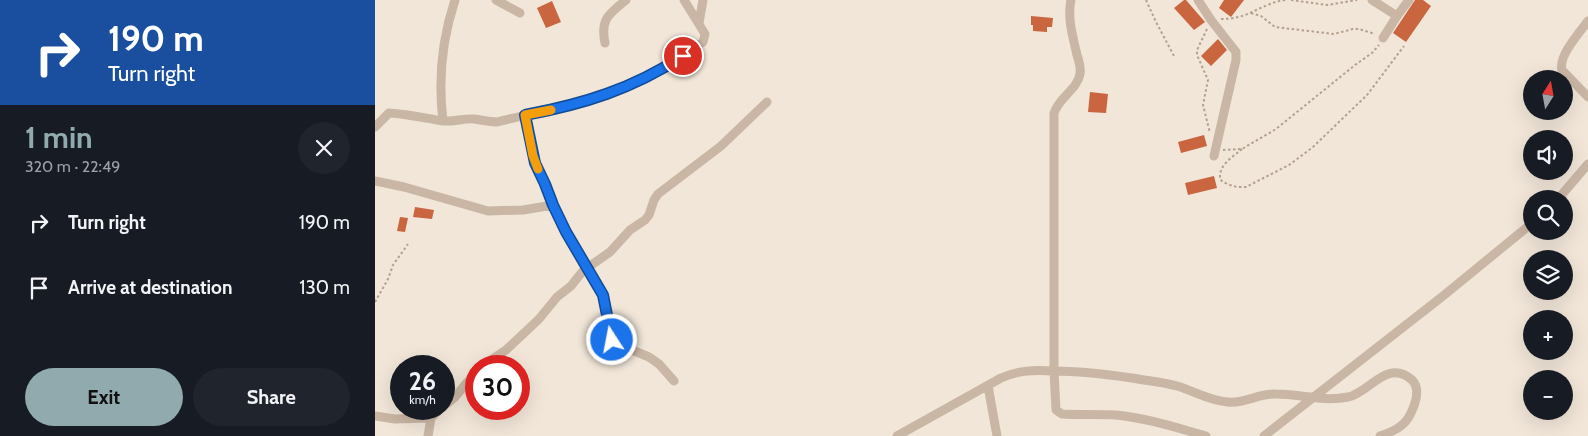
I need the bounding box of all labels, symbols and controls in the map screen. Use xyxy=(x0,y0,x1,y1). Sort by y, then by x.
text: 190 m xyxy=(108,17,204,60)
icon: right xyxy=(25,20,90,85)
pin xyxy=(662,35,704,77)
icon: arrive xyxy=(669,42,697,70)
text: Turn right xyxy=(108,60,195,87)
north arrow xyxy=(1523,70,1573,120)
map controls xyxy=(1523,70,1573,420)
text: 1 min xyxy=(25,119,93,156)
button: close xyxy=(298,122,350,174)
button: sound xyxy=(1523,130,1573,180)
text: 320 m · 22:49 xyxy=(25,157,120,176)
button: search xyxy=(1523,190,1573,240)
icon: right xyxy=(25,209,53,237)
text: Turn right xyxy=(68,211,146,234)
text: 190 m xyxy=(299,211,350,234)
button: layers xyxy=(1523,250,1573,300)
icon: arrive xyxy=(25,274,53,302)
text: Arrive at destination xyxy=(68,276,232,299)
text: 130 m xyxy=(299,276,350,299)
button: + xyxy=(1523,310,1573,360)
position arrow xyxy=(585,313,637,365)
speed limit sign: 30 xyxy=(465,355,530,420)
text: 26 xyxy=(409,366,436,396)
button: Exit xyxy=(25,368,183,426)
button: Share xyxy=(193,368,350,426)
button: − xyxy=(1523,370,1573,420)
text: km/h xyxy=(409,392,436,407)

